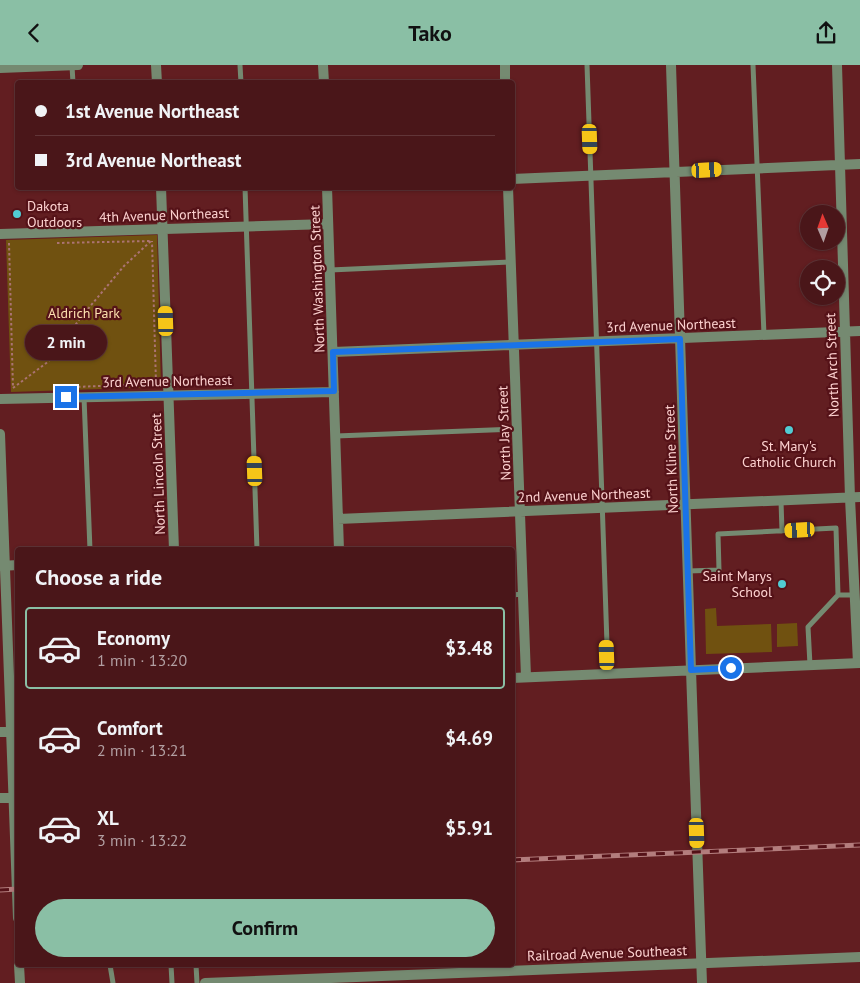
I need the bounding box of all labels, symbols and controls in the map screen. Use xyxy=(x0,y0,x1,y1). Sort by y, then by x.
icon: back xyxy=(20,19,48,47)
text: Tako xyxy=(408,19,452,47)
icon: share xyxy=(812,19,840,47)
text: 1st Avenue Northeast xyxy=(65,99,239,123)
car xyxy=(581,124,598,154)
text: 3rd Avenue Northeast xyxy=(65,148,241,172)
car xyxy=(691,162,722,178)
place label: Dakota Outdoors xyxy=(27,197,82,231)
street label: 4th Avenue Northeast xyxy=(99,204,230,226)
street label: North Washington Street xyxy=(305,205,329,353)
north arrow xyxy=(800,205,845,250)
map controls xyxy=(800,205,845,305)
marker: Dakota Outdoors xyxy=(11,208,23,220)
button: locate xyxy=(800,260,845,305)
park label: Aldrich Park xyxy=(48,304,120,322)
car xyxy=(157,306,174,336)
street label: North Arch Street xyxy=(821,312,843,417)
street label: 3rd Avenue Northeast xyxy=(606,314,736,336)
callout: 2 min xyxy=(25,325,107,359)
text: 2 min xyxy=(46,332,86,352)
street label: 3rd Avenue Northeast xyxy=(102,371,232,391)
street label: North Jay Street xyxy=(493,385,515,481)
route end xyxy=(55,386,77,408)
street label: North Kline Street xyxy=(660,404,682,514)
street label: North Lincoln Street xyxy=(147,413,169,535)
marker: St. Mary's Catholic Church xyxy=(783,424,795,436)
place label: St. Mary's Catholic Church xyxy=(742,437,836,471)
car xyxy=(246,456,263,486)
street label: 2nd Avenue Northeast xyxy=(517,484,651,506)
car xyxy=(784,522,815,538)
text: Choose a ride xyxy=(35,563,162,591)
place label: Saint Marys School xyxy=(703,567,772,601)
marker: Saint Marys School xyxy=(776,578,788,590)
icon: car xyxy=(37,626,82,671)
text: Economy xyxy=(97,626,170,650)
text: $3.48 xyxy=(445,636,493,660)
car xyxy=(598,640,615,670)
text: 1 min · 13:20 xyxy=(97,650,187,670)
route start xyxy=(720,657,742,679)
icon: car xyxy=(37,716,82,761)
text: Comfort xyxy=(97,716,163,740)
text: $4.69 xyxy=(445,726,493,750)
text: 2 min · 13:21 xyxy=(97,740,187,760)
icon: car xyxy=(37,806,82,851)
text: XL xyxy=(97,806,119,830)
text: $5.91 xyxy=(445,816,493,840)
car xyxy=(688,818,705,848)
text: 3 min · 13:22 xyxy=(97,830,187,850)
button: Confirm xyxy=(35,899,495,957)
street label: Railroad Avenue Southeast xyxy=(527,941,688,965)

